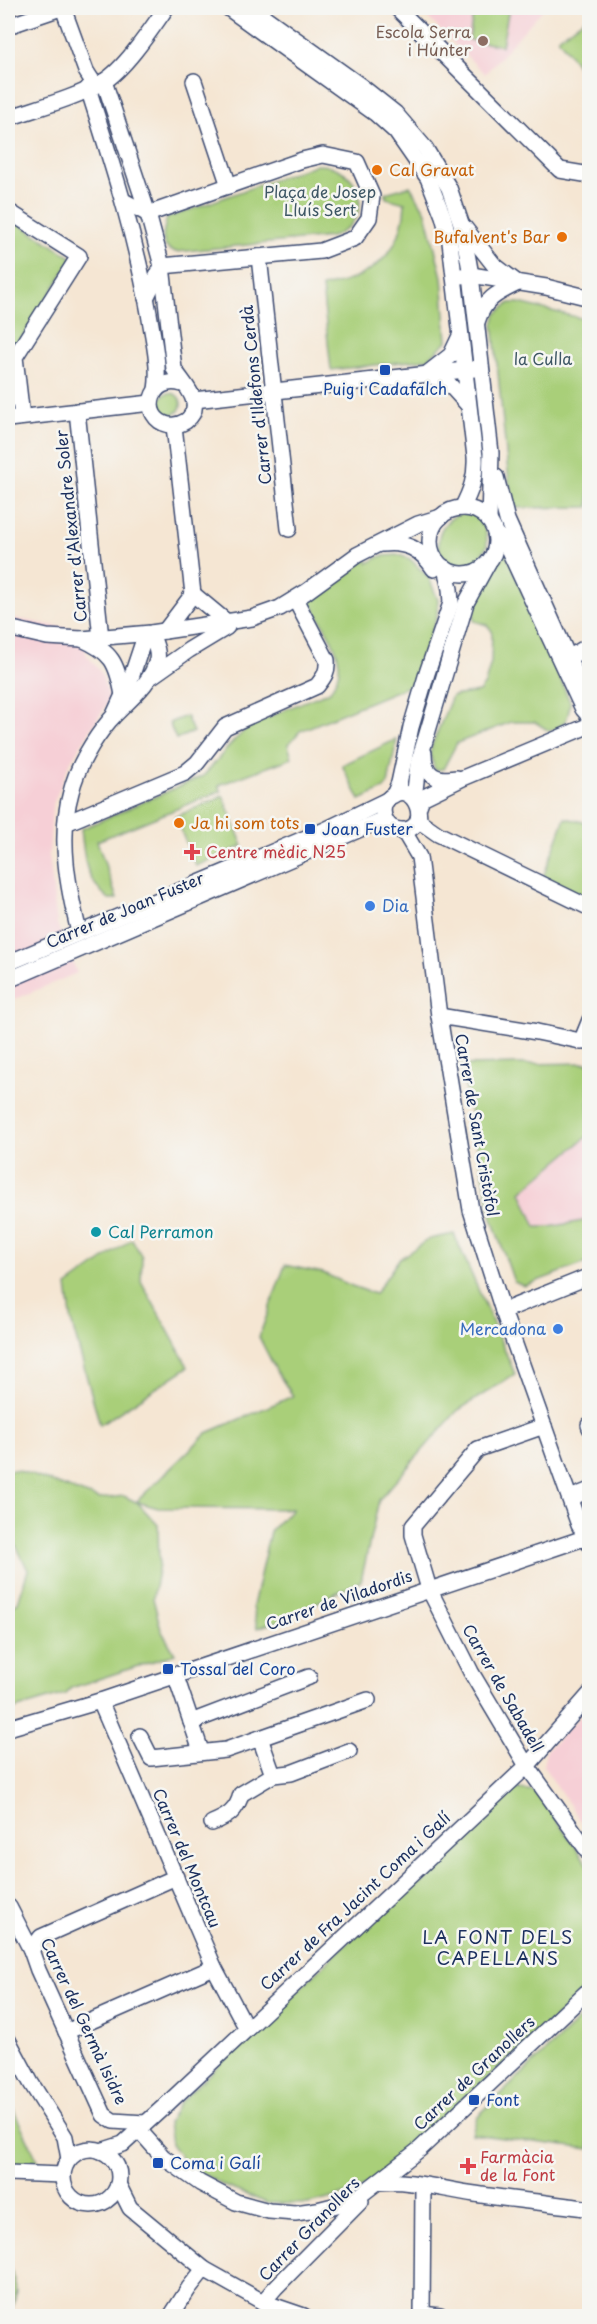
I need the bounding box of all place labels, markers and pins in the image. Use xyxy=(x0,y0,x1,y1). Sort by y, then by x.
place label: Escola Serra i Húnter xyxy=(376,19,472,61)
marker: Escola Serra i Húnter xyxy=(476,34,490,48)
place label: Cal Gravat xyxy=(389,157,475,181)
marker: Cal Gravat xyxy=(370,163,384,177)
place label: Bufalvent's Bar xyxy=(433,224,551,248)
marker: Bufalvent's Bar xyxy=(555,230,569,244)
marker: Puig i Cadafalch xyxy=(378,363,392,377)
place label: Puig i Cadafalch xyxy=(323,376,447,400)
place label: Ja hi som tots xyxy=(191,810,299,834)
marker: Ja hi som tots xyxy=(172,816,186,830)
place label: Joan Fuster xyxy=(322,816,413,840)
marker: Joan Fuster xyxy=(303,822,317,836)
place label: Centre mèdic N25 xyxy=(206,839,346,863)
marker: Centre mèdic N25 xyxy=(183,843,201,861)
place label: Dia xyxy=(382,893,409,917)
marker: Dia xyxy=(363,899,377,913)
place label: Cal Perramon xyxy=(108,1219,214,1243)
marker: Cal Perramon xyxy=(89,1225,103,1239)
place label: Mercadona xyxy=(460,1316,546,1340)
marker: Mercadona xyxy=(551,1322,565,1336)
place label: Tossal del Coro xyxy=(180,1656,296,1680)
marker: Tossal del Coro xyxy=(161,1662,175,1676)
place label: Font xyxy=(486,2087,520,2111)
marker: Font xyxy=(467,2093,481,2107)
place label: Farmàcia de la Font xyxy=(480,2144,556,2186)
place label: Coma i Galí xyxy=(170,2150,261,2174)
marker: Coma i Galí xyxy=(151,2156,165,2170)
marker: Farmàcia de la Font xyxy=(461,2159,475,2173)

